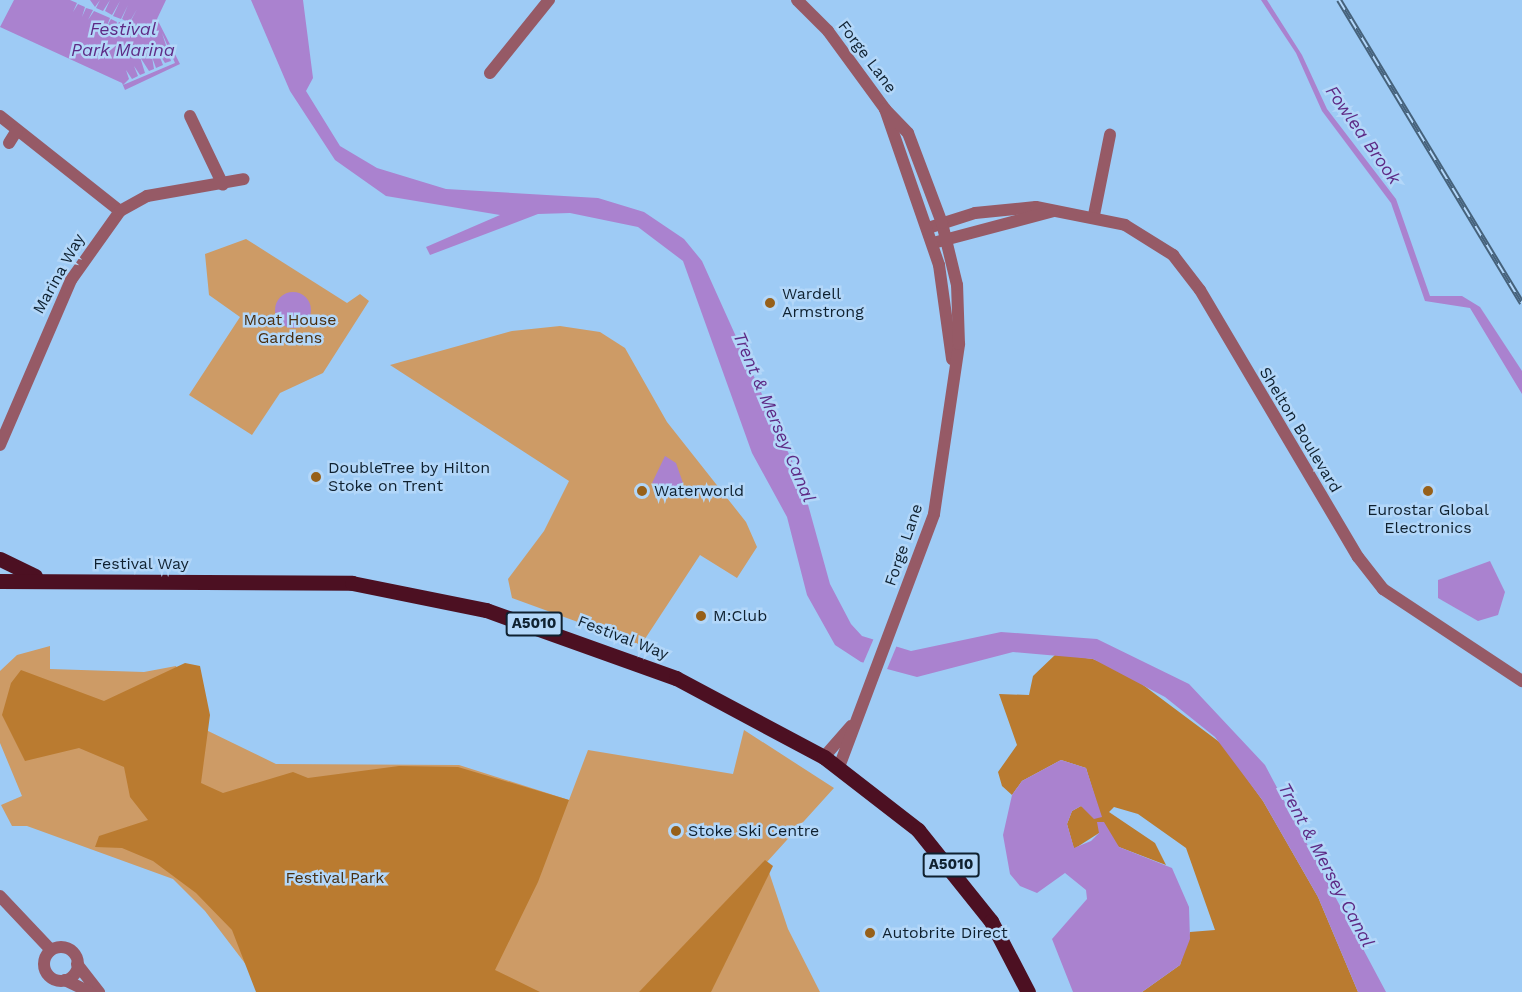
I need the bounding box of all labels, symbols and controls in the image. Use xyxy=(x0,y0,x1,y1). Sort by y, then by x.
street label: Forge Lane xyxy=(834,17,900,97)
water label: Festival Park Marina xyxy=(71,19,175,62)
water label: Fowlea Brook xyxy=(1321,81,1405,189)
street label: Marina Way xyxy=(29,230,89,318)
place label: Wardell Armstrong xyxy=(782,284,864,322)
marker: Wardell Armstrong xyxy=(763,296,777,310)
park label: Moat House Gardens xyxy=(244,310,336,348)
water label: Trent & Mersey Canal xyxy=(728,328,820,506)
street label: Shelton Boulevard xyxy=(1255,364,1345,496)
place label: DoubleTree by Hilton Stoke on Trent xyxy=(328,458,491,496)
marker: DoubleTree by Hilton Stoke on Trent xyxy=(309,470,323,484)
place label: Waterworld xyxy=(654,481,744,501)
marker: Waterworld xyxy=(635,484,649,498)
marker: Eurostar Global Electronics xyxy=(1421,484,1435,498)
place label: Eurostar Global Electronics xyxy=(1367,500,1489,538)
street label: Forge Lane xyxy=(881,501,927,589)
street label: Festival Way xyxy=(93,554,189,574)
place label: M:Club xyxy=(713,606,767,626)
marker: M:Club xyxy=(694,609,708,623)
road number: A5010 xyxy=(506,612,562,636)
street label: Festival Way xyxy=(574,612,672,664)
water label: Trent & Mersey Canal xyxy=(1273,779,1379,951)
place label: Stoke Ski Centre xyxy=(688,821,819,841)
marker: Stoke Ski Centre xyxy=(669,824,683,838)
road number: A5010 xyxy=(922,853,980,877)
park label: Festival Park xyxy=(285,868,385,888)
place label: Autobrite Direct xyxy=(882,923,1008,943)
marker: Autobrite Direct xyxy=(863,926,877,940)

